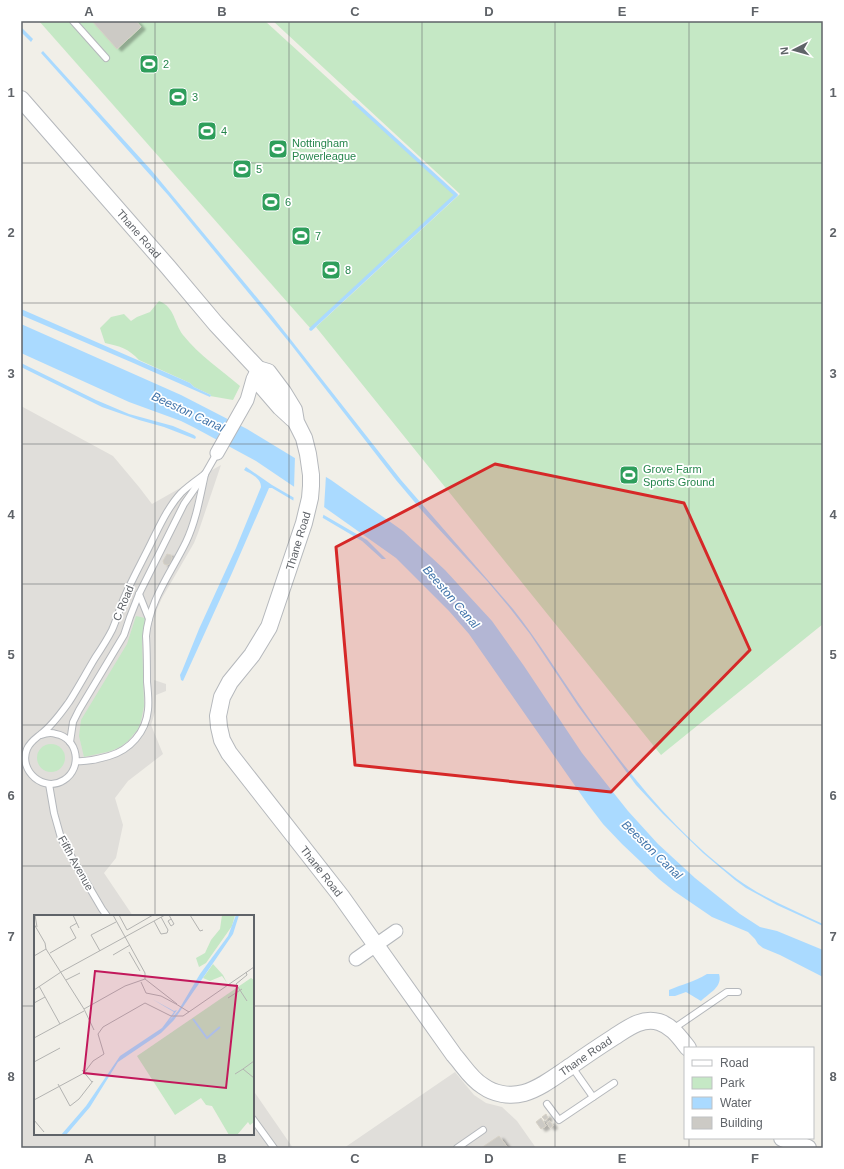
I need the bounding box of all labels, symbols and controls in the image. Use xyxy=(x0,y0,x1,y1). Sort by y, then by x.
text: A xyxy=(84,4,94,19)
text: B xyxy=(217,4,227,19)
text: C xyxy=(350,4,360,19)
text: D xyxy=(484,4,494,19)
text: E xyxy=(618,4,627,19)
text: F xyxy=(751,4,759,19)
north arrow xyxy=(774,30,814,70)
text: N xyxy=(778,46,790,56)
sports icon: 2 xyxy=(138,53,160,75)
place label: 2 xyxy=(163,58,169,70)
text: 1 xyxy=(7,85,15,100)
text: 1 xyxy=(829,85,837,100)
sports icon: 3 xyxy=(167,86,189,108)
place label: 3 xyxy=(192,91,198,103)
sports icon: 4 xyxy=(196,120,218,142)
place label: 4 xyxy=(221,125,227,137)
place label: Nottingham Powerleague xyxy=(292,137,356,162)
sports icon: Nottingham Powerleague xyxy=(267,138,289,160)
sports icon: 5 xyxy=(231,158,253,180)
place label: 5 xyxy=(256,163,262,175)
sports icon: 6 xyxy=(260,191,282,213)
place label: 6 xyxy=(285,196,291,208)
street label: Thane Road xyxy=(114,207,163,260)
text: 2 xyxy=(7,225,15,240)
sports icon: 7 xyxy=(290,225,312,247)
text: 2 xyxy=(829,225,837,240)
place label: 7 xyxy=(315,230,321,242)
sports icon: 8 xyxy=(320,259,342,281)
place label: 8 xyxy=(345,264,351,276)
text: 3 xyxy=(7,366,15,381)
text: 3 xyxy=(829,366,837,381)
water label: Beeston Canal xyxy=(149,389,227,435)
place label: Grove Farm Sports Ground xyxy=(643,463,715,488)
sports icon: Grove Farm Sports Ground xyxy=(618,464,640,486)
text: 4 xyxy=(7,507,15,522)
text: 4 xyxy=(829,507,837,522)
street label: Thane Road xyxy=(283,510,313,572)
water label: Beeston Canal xyxy=(420,563,482,632)
street label: C Road xyxy=(110,583,136,623)
text: 5 xyxy=(7,647,15,662)
text: 5 xyxy=(829,647,837,662)
text: 6 xyxy=(7,788,15,803)
text: 6 xyxy=(829,788,837,803)
water label: Beeston Canal xyxy=(619,818,685,883)
street label: Fifth Avenue xyxy=(56,833,96,893)
street label: Thane Road xyxy=(298,844,345,899)
inset map xyxy=(34,915,254,1135)
text: 7 xyxy=(7,929,15,944)
text: 7 xyxy=(829,929,837,944)
street label: Thane Road xyxy=(557,1034,614,1078)
legend xyxy=(684,1047,814,1139)
text: Road xyxy=(720,1056,749,1070)
text: 8 xyxy=(7,1069,15,1084)
text: 8 xyxy=(829,1069,837,1084)
text: Park xyxy=(720,1076,746,1090)
text: Water xyxy=(720,1096,752,1110)
text: Building xyxy=(720,1116,763,1130)
text: A xyxy=(84,1151,94,1166)
text: B xyxy=(217,1151,227,1166)
text: C xyxy=(350,1151,360,1166)
text: D xyxy=(484,1151,494,1166)
text: E xyxy=(618,1151,627,1166)
text: F xyxy=(751,1151,759,1166)

